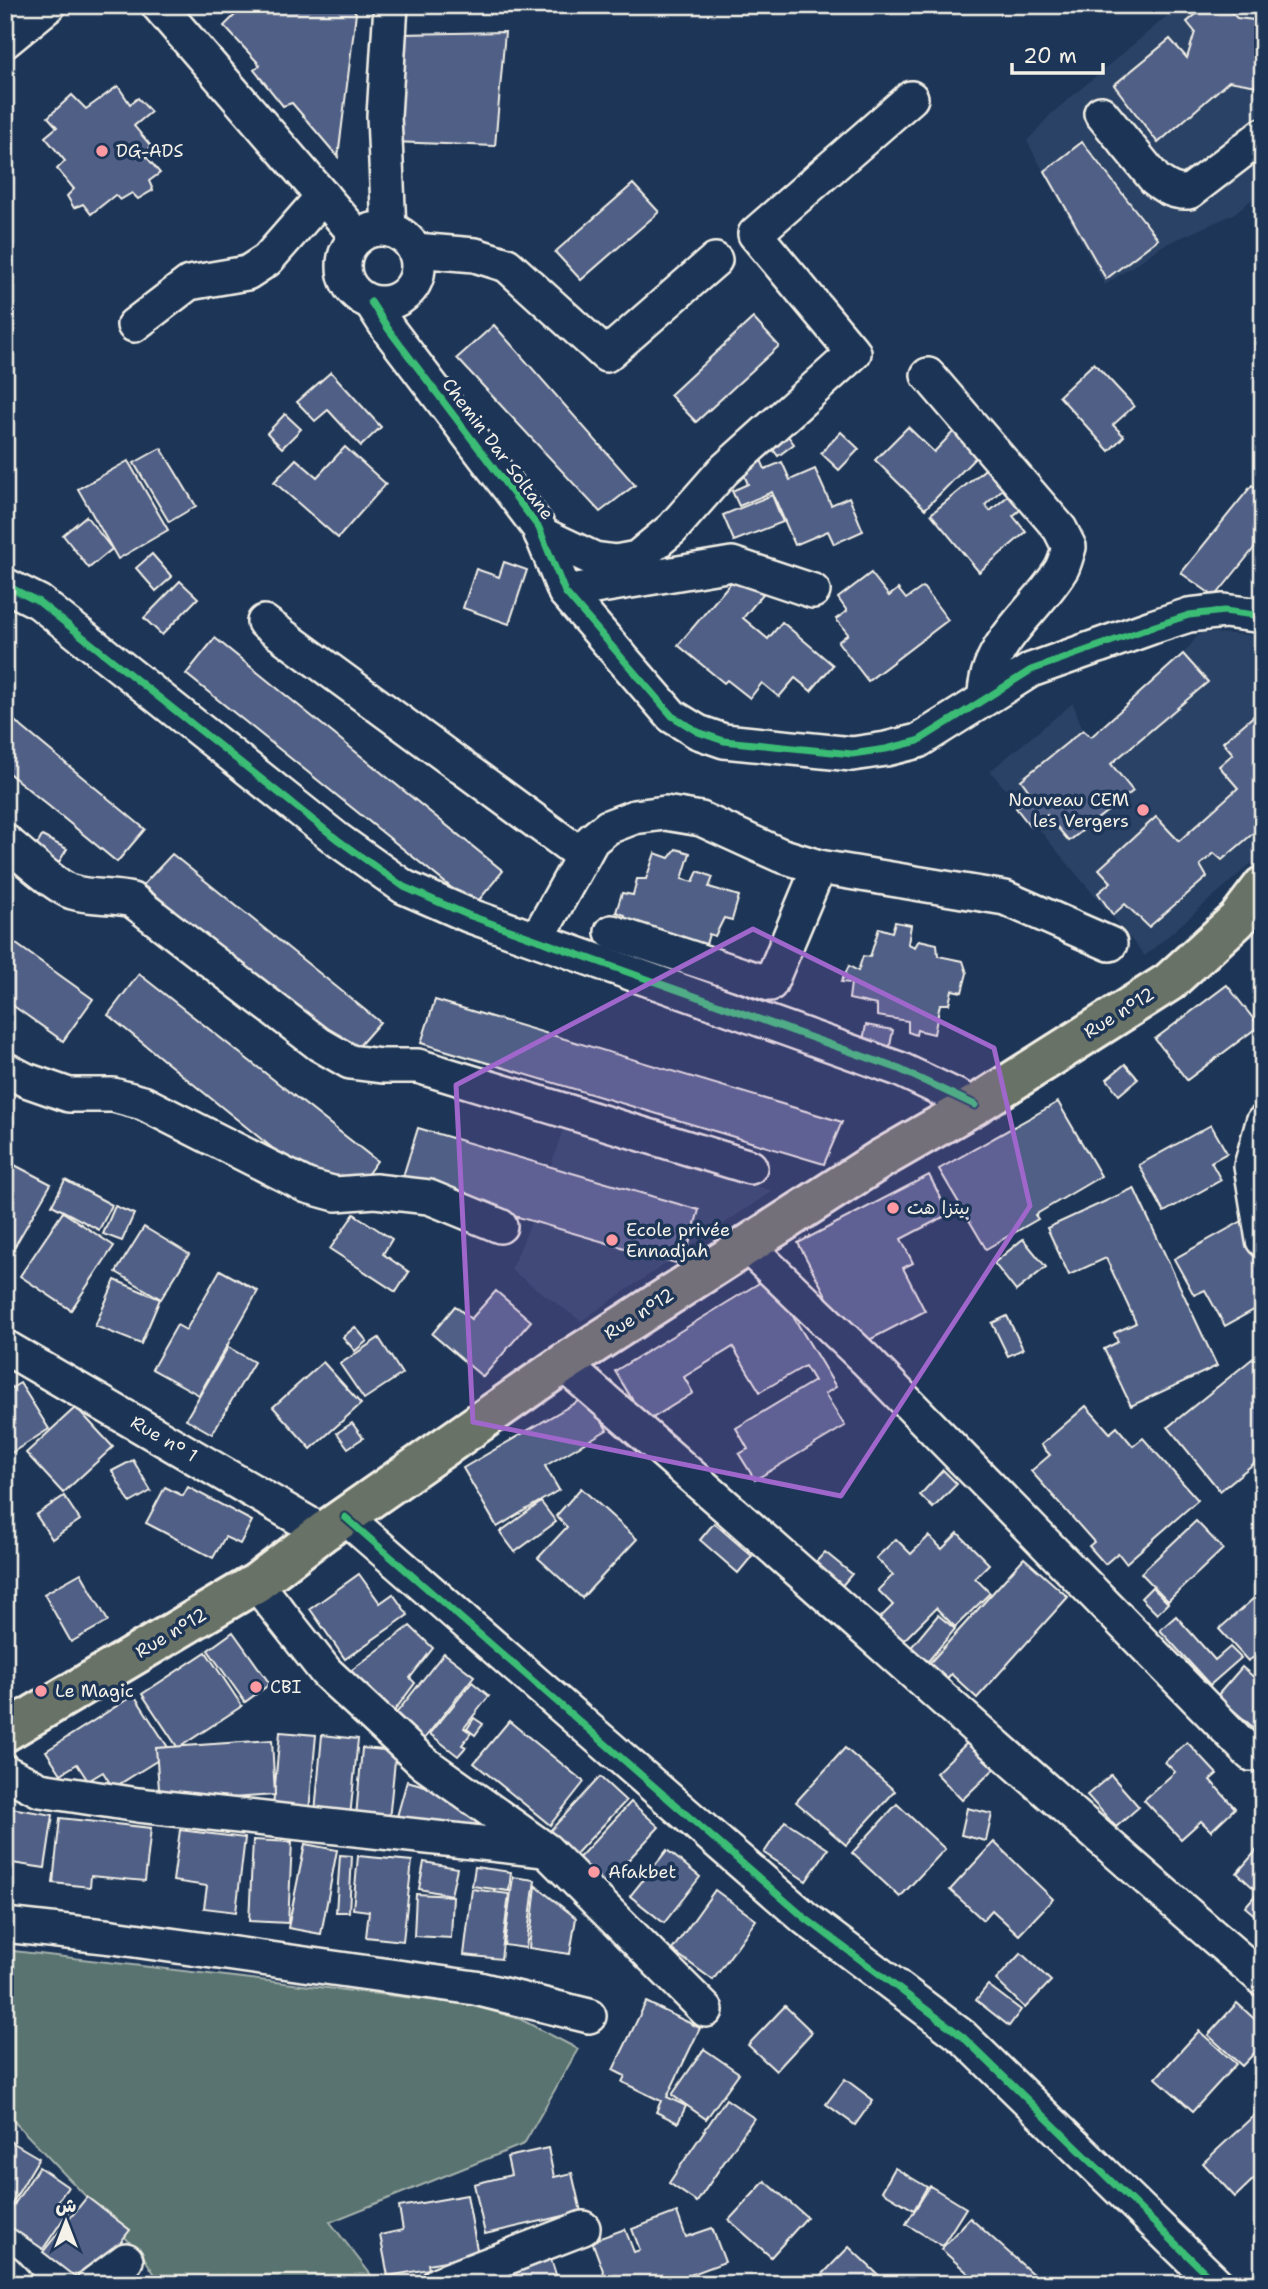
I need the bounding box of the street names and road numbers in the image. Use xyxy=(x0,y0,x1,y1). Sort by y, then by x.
street label: Chemin Dar Soltane xyxy=(437,373,559,525)
street label: Rue n°12 xyxy=(1079,982,1159,1044)
street label: Rue n°12 xyxy=(599,1282,679,1346)
street label: Rue n° 1 xyxy=(126,1410,202,1468)
street label: Rue n°12 xyxy=(131,1602,211,1664)

